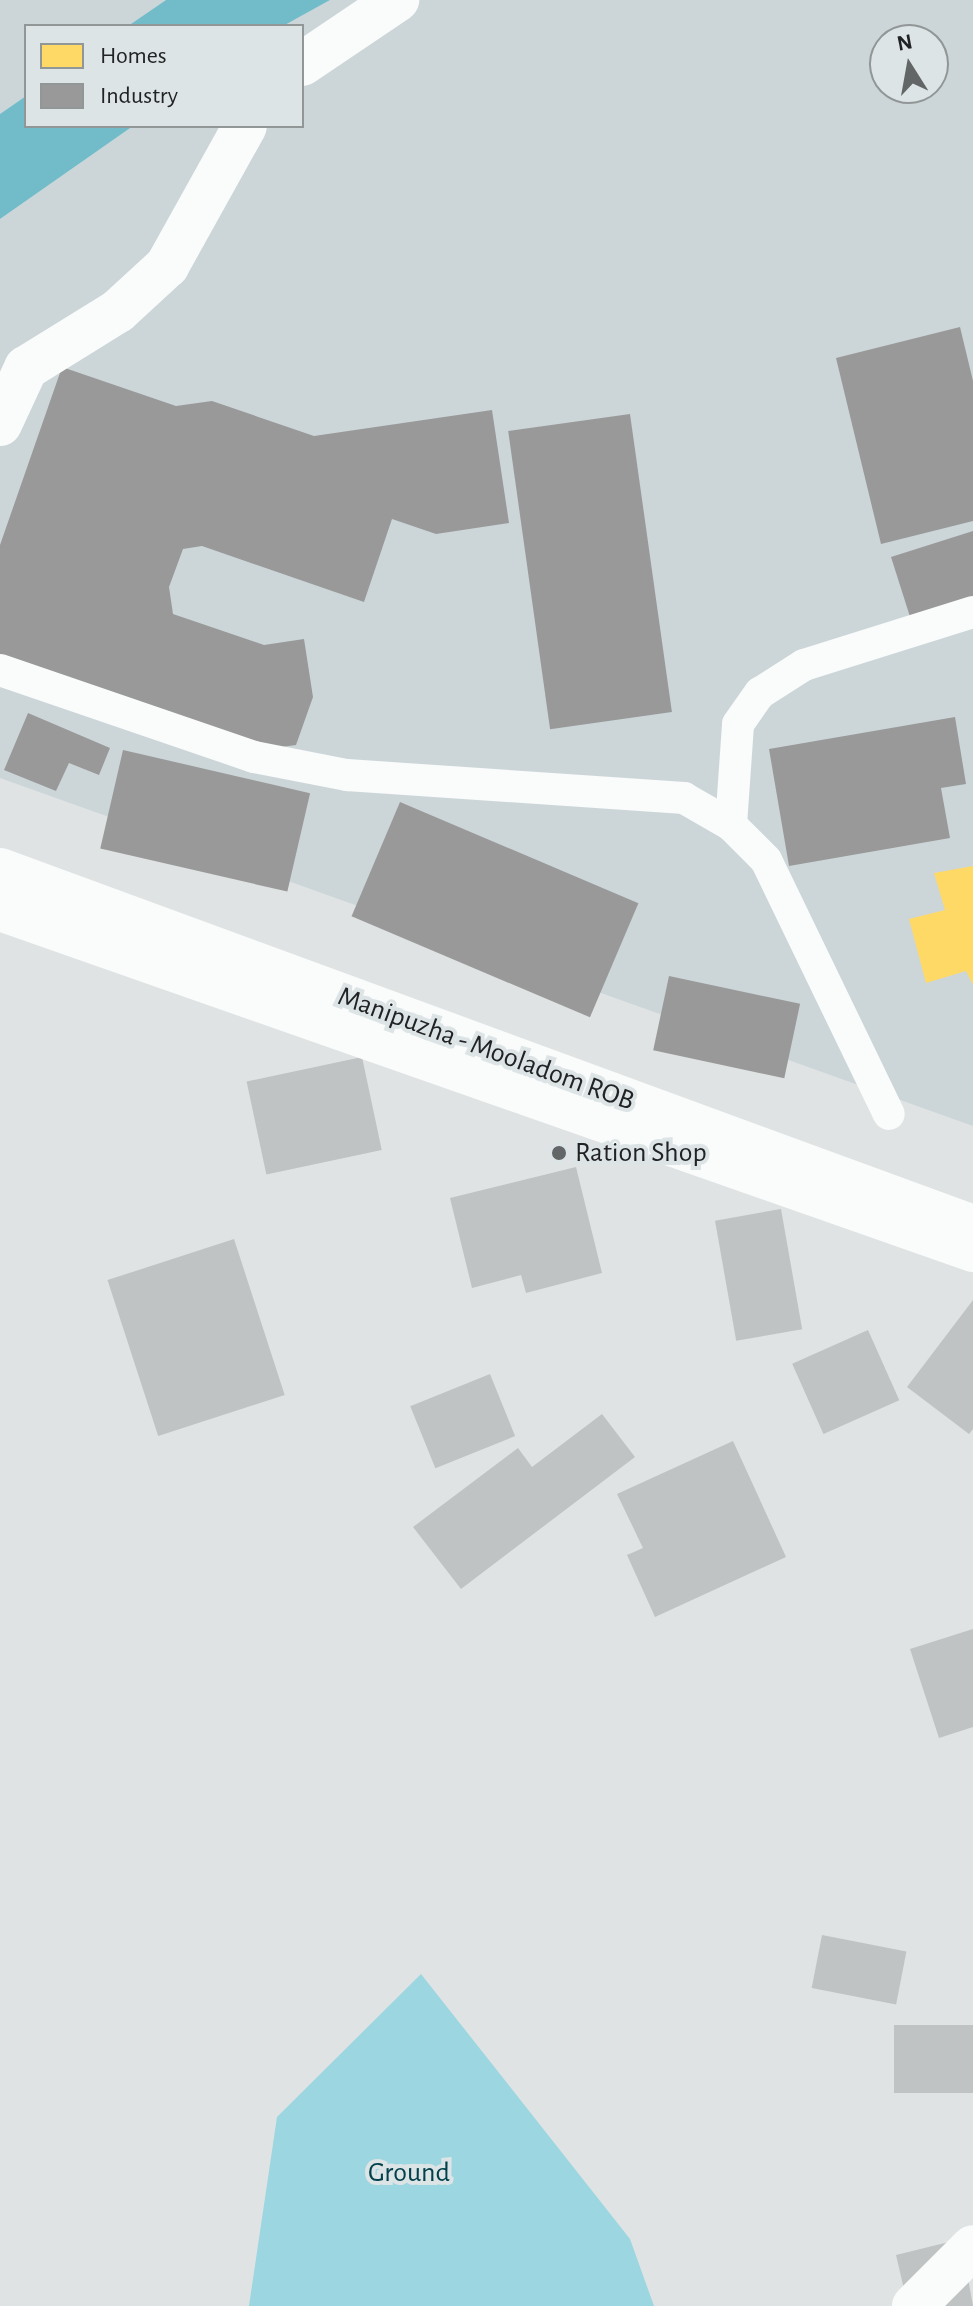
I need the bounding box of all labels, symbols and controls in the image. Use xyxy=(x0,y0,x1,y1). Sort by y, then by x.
legend xyxy=(24,24,304,128)
north arrow xyxy=(869,24,949,104)
text: N xyxy=(895,30,914,55)
text: Homes xyxy=(100,44,167,68)
text: Industry xyxy=(100,84,178,108)
street label: Manipuzha - Mooladom ROB xyxy=(333,980,639,1118)
place label: Ration Shop xyxy=(575,1136,707,1170)
marker: Ration Shop xyxy=(550,1144,568,1162)
park label: Ground xyxy=(368,2156,450,2190)

